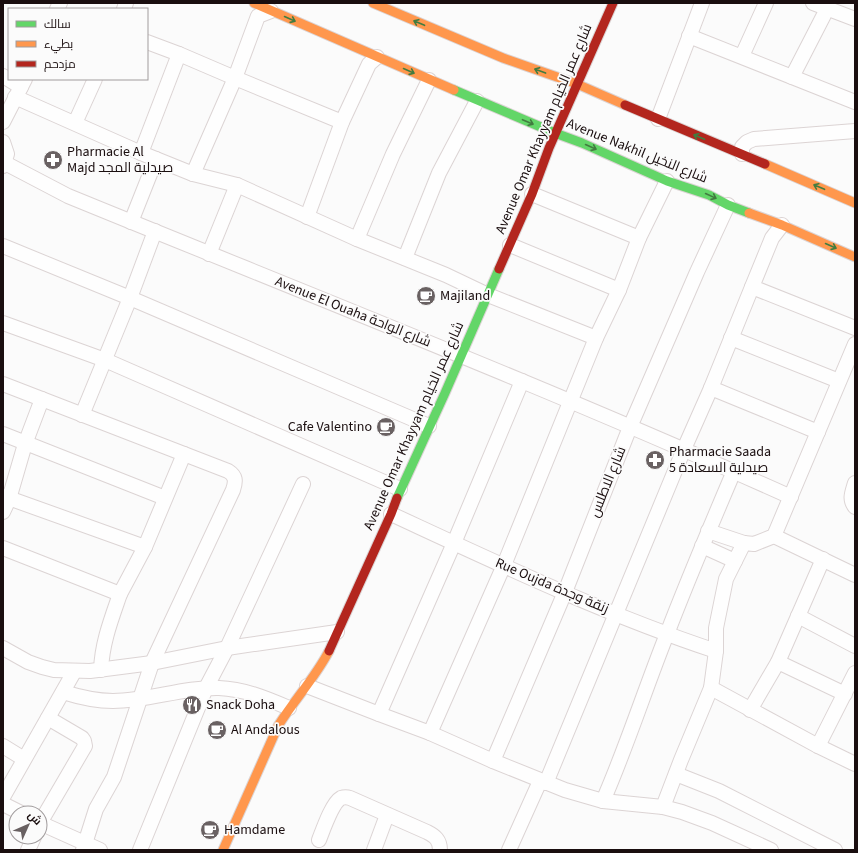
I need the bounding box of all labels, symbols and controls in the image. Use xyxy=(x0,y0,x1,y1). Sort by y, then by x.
legend xyxy=(8,8,148,80)
one-way arrow xyxy=(283,15,295,23)
text: سالك xyxy=(44,16,71,33)
one-way arrow xyxy=(414,18,426,26)
street label: Avenue Omar Khayyam شارع عمر الخيام xyxy=(491,21,597,237)
text: بطيء xyxy=(44,36,73,54)
text: مزدحم xyxy=(44,56,76,73)
one-way arrow xyxy=(534,66,546,74)
one-way arrow xyxy=(402,68,414,75)
street label: Avenue Nakhil شارع النخيل xyxy=(564,114,710,188)
one-way arrow xyxy=(522,119,534,126)
one-way arrow xyxy=(694,132,706,140)
place label: Pharmacie Al Majd صيدلية المجد xyxy=(67,142,173,178)
one-way arrow xyxy=(585,144,597,151)
pharmacy icon: Pharmacie Al Majd صيدلية المجد xyxy=(42,149,64,171)
one-way arrow xyxy=(814,183,826,191)
one-way arrow xyxy=(705,193,717,200)
one-way arrow xyxy=(825,243,837,251)
street label: Avenue El Ouaha شارع الواحة xyxy=(272,272,434,352)
cafe icon: Majiland xyxy=(415,285,437,307)
place label: Majiland xyxy=(440,286,490,306)
street label: Avenue Omar Khayyam شارع عمر الخيام xyxy=(359,319,469,533)
cafe icon: Cafe Valentino xyxy=(375,416,397,438)
place label: Cafe Valentino xyxy=(288,417,372,437)
place label: Pharmacie Saada 5 صيدلية السعادة xyxy=(669,442,771,478)
street label: شارع الاطلس xyxy=(585,444,631,520)
pharmacy icon: Pharmacie Saada 5 صيدلية السعادة xyxy=(644,449,666,471)
street label: Rue Oujda زنقة وجدة xyxy=(492,553,612,619)
restaurant icon: Snack Doha xyxy=(181,694,203,716)
place label: Snack Doha xyxy=(206,695,275,715)
cafe icon: Al Andalous xyxy=(206,719,228,741)
place label: Al Andalous xyxy=(231,720,300,740)
north arrow xyxy=(8,805,48,845)
text: ش xyxy=(24,808,45,829)
cafe icon: Hamdame xyxy=(199,819,221,841)
place label: Hamdame xyxy=(224,820,285,840)

